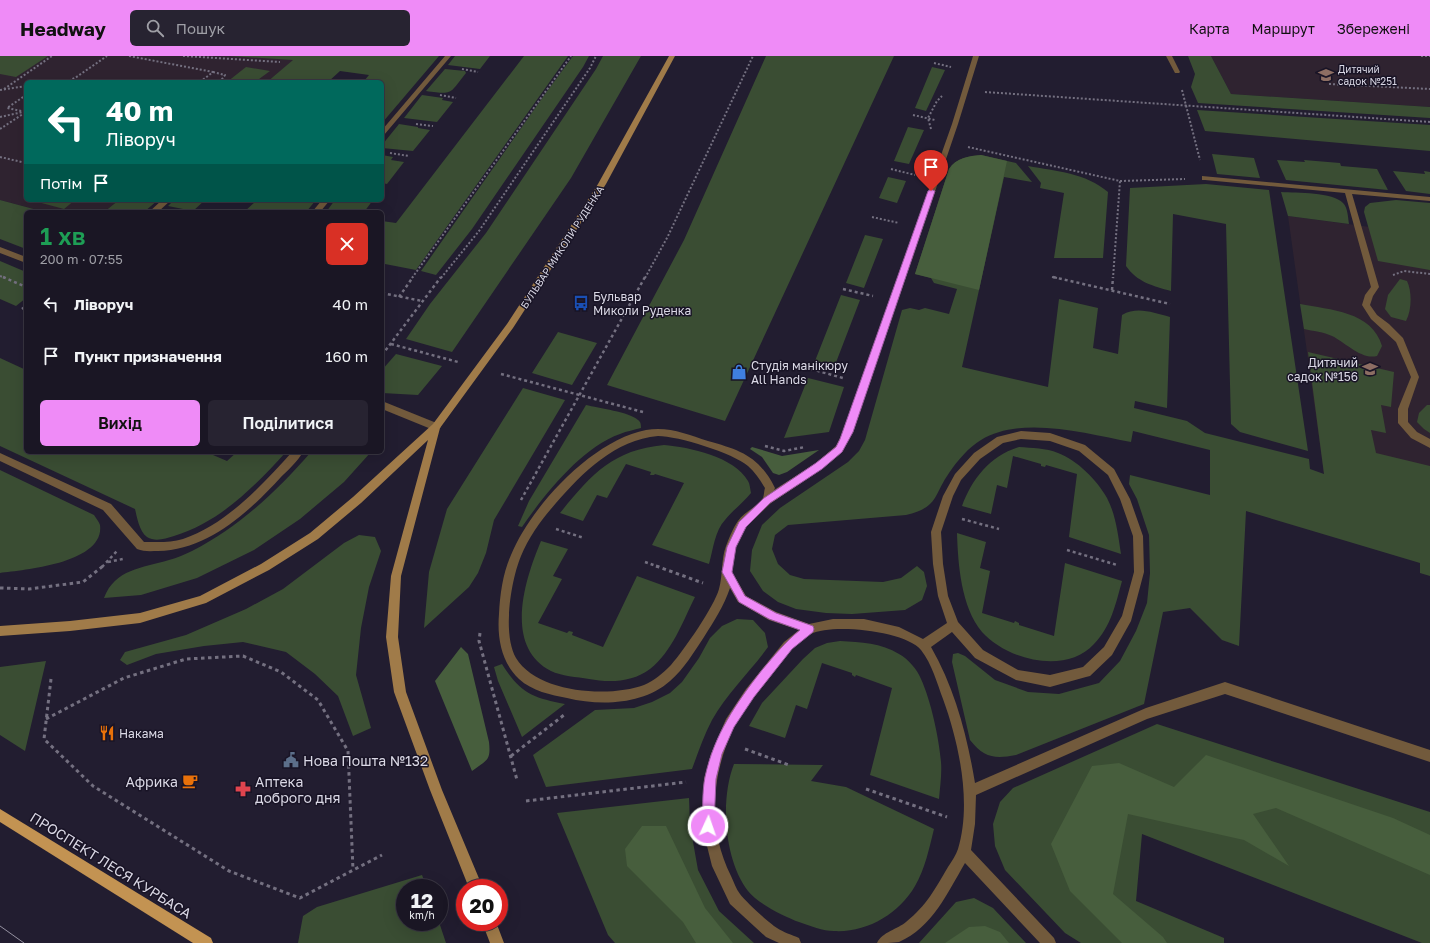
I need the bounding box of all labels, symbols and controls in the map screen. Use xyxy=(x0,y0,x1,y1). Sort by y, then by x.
search box xyxy=(130,10,410,46)
text: Headway xyxy=(20,17,106,40)
icon: search xyxy=(144,17,166,39)
text: Пошук xyxy=(176,19,225,37)
text: Карта xyxy=(1189,20,1230,37)
text: Маршрут xyxy=(1252,20,1315,37)
text: Збережені xyxy=(1337,20,1410,37)
place label: Дитячий садок №251 xyxy=(1338,63,1397,87)
school or university icon: Дитячий садок №251 xyxy=(1317,66,1335,84)
text: 40 m xyxy=(106,94,173,127)
icon: left xyxy=(40,96,92,148)
text: Ліворуч xyxy=(106,128,176,150)
pin xyxy=(914,150,948,191)
icon: arrive xyxy=(920,156,942,178)
icon: arrive xyxy=(90,172,112,194)
text: Потім xyxy=(40,174,82,192)
street label: БУЛЬВАР МИКОЛИ РУДЕНКА xyxy=(518,183,606,310)
text: 1 хв xyxy=(40,221,86,250)
button: close xyxy=(326,223,368,265)
text: 200 m · 07:55 xyxy=(40,251,123,267)
place label: Бульвар Миколи Руденка xyxy=(593,289,691,318)
icon: left xyxy=(40,293,62,315)
bus stop icon: Бульвар Миколи Руденка xyxy=(572,294,590,312)
text: Ліворуч xyxy=(74,295,133,313)
text: 40 m xyxy=(333,295,368,313)
icon: arrive xyxy=(40,345,62,367)
text: Пункт призначення xyxy=(74,347,222,365)
text: 160 m xyxy=(325,347,368,365)
place label: Дитячий садок №156 xyxy=(1287,355,1358,384)
place label: Студія манікюру All Hands xyxy=(751,358,848,387)
school or university icon: Дитячий садок №156 xyxy=(1361,360,1379,378)
shop icon: Студія манікюру All Hands xyxy=(730,363,748,381)
button: Вихід xyxy=(40,400,200,446)
button: Поділитися xyxy=(208,400,368,446)
restaurant icon: Накама xyxy=(98,724,116,742)
place label: Накама xyxy=(119,726,164,741)
public building icon: Нова Пошта №132 xyxy=(282,751,300,769)
place label: Нова Пошта №132 xyxy=(303,752,428,769)
cafe icon: Африка xyxy=(181,772,199,790)
place label: Африка xyxy=(125,773,178,790)
place label: Аптека доброго дня xyxy=(255,773,340,806)
pharmacy icon: Аптека доброго дня xyxy=(234,780,252,798)
position arrow xyxy=(687,805,729,847)
street label: ПРОСПЕКТ ЛЕСЯ КУРБАСА xyxy=(27,808,195,922)
speed limit sign: 20 xyxy=(456,879,508,931)
text: 12 xyxy=(411,888,433,912)
text: km/h xyxy=(409,909,435,921)

